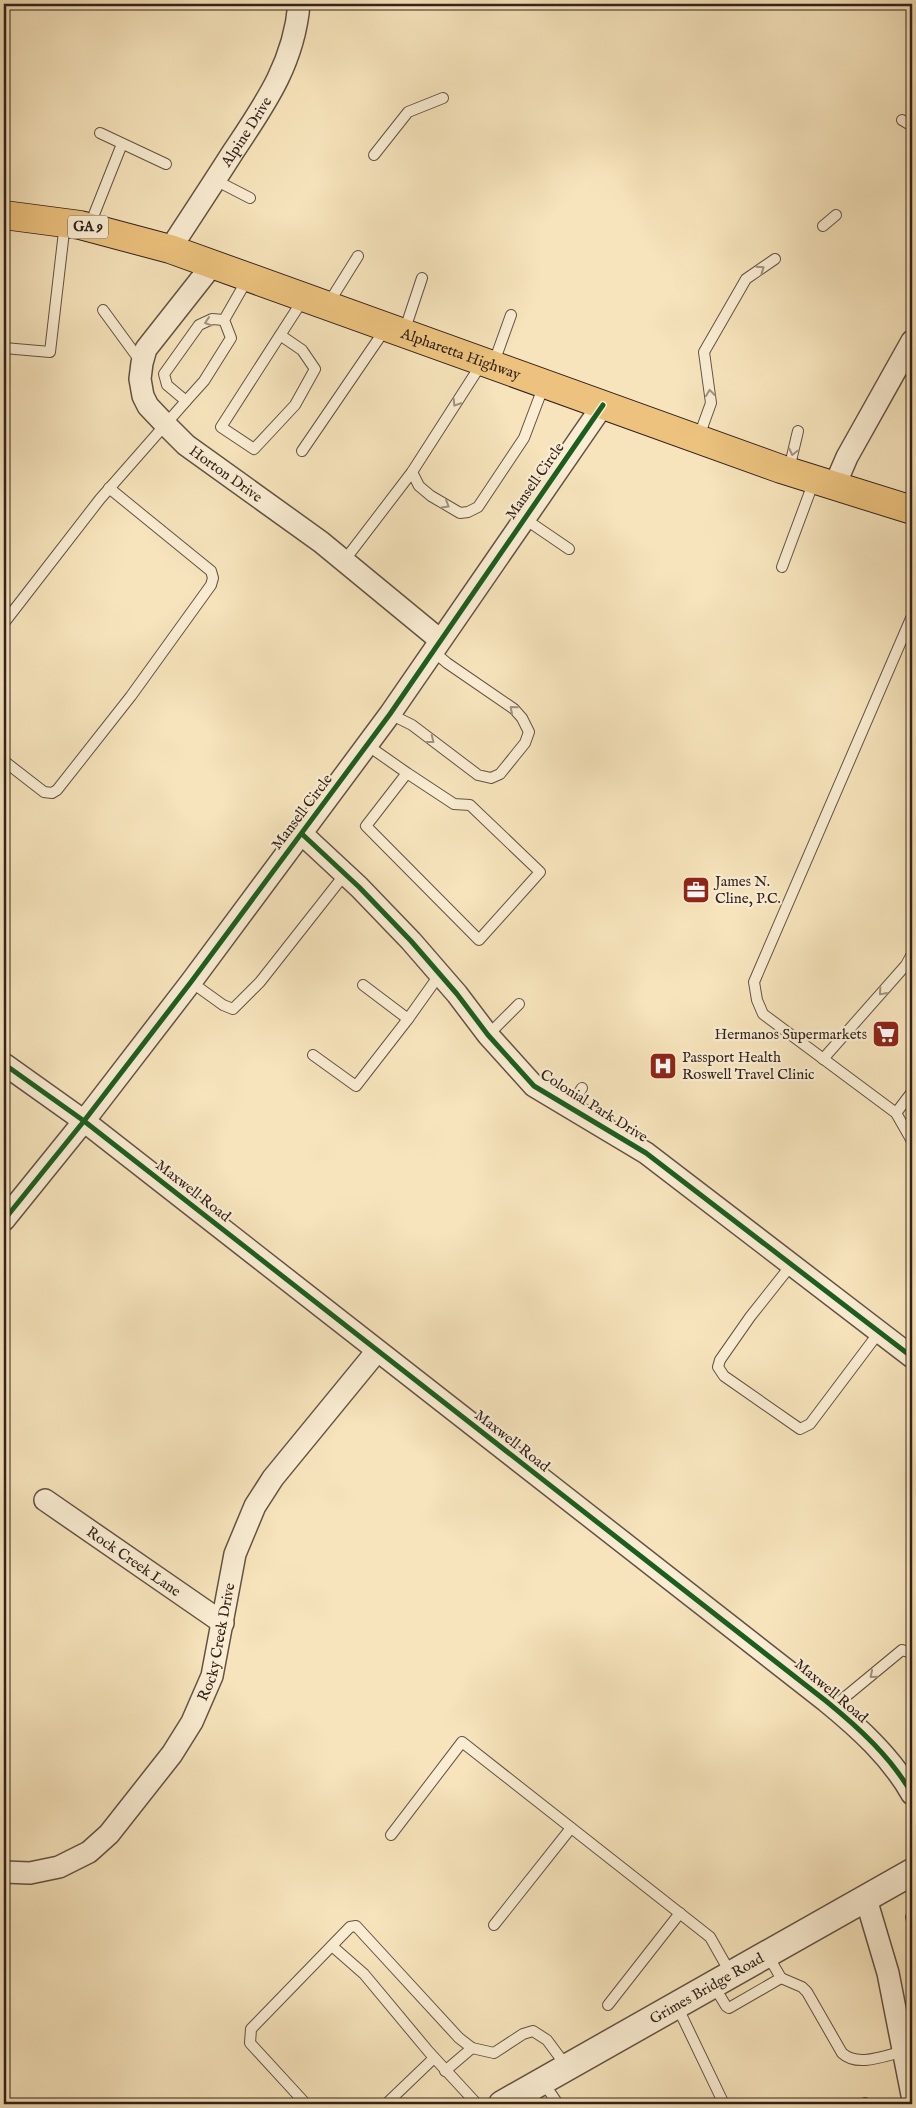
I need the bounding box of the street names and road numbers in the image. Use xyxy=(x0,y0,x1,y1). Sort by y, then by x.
street label: Alpine Drive xyxy=(216,93,276,171)
road number: GA 9 xyxy=(68,216,108,238)
street label: Alpharetta Highway xyxy=(398,323,524,384)
street label: Mansell Circle xyxy=(501,439,569,523)
street label: Horton Drive xyxy=(186,441,266,506)
street label: Mansell Circle xyxy=(267,770,337,854)
street label: Colonial Park Drive xyxy=(537,1065,651,1147)
street label: Maxwell Road xyxy=(152,1156,235,1227)
street label: Maxwell Road xyxy=(471,1406,554,1477)
street label: Rock Creek Lane xyxy=(83,1522,185,1601)
street label: Rocky Creek Drive xyxy=(193,1581,239,1704)
street label: Maxwell Road xyxy=(790,1655,872,1728)
street label: Grimes Bridge Road xyxy=(646,1948,768,2028)

